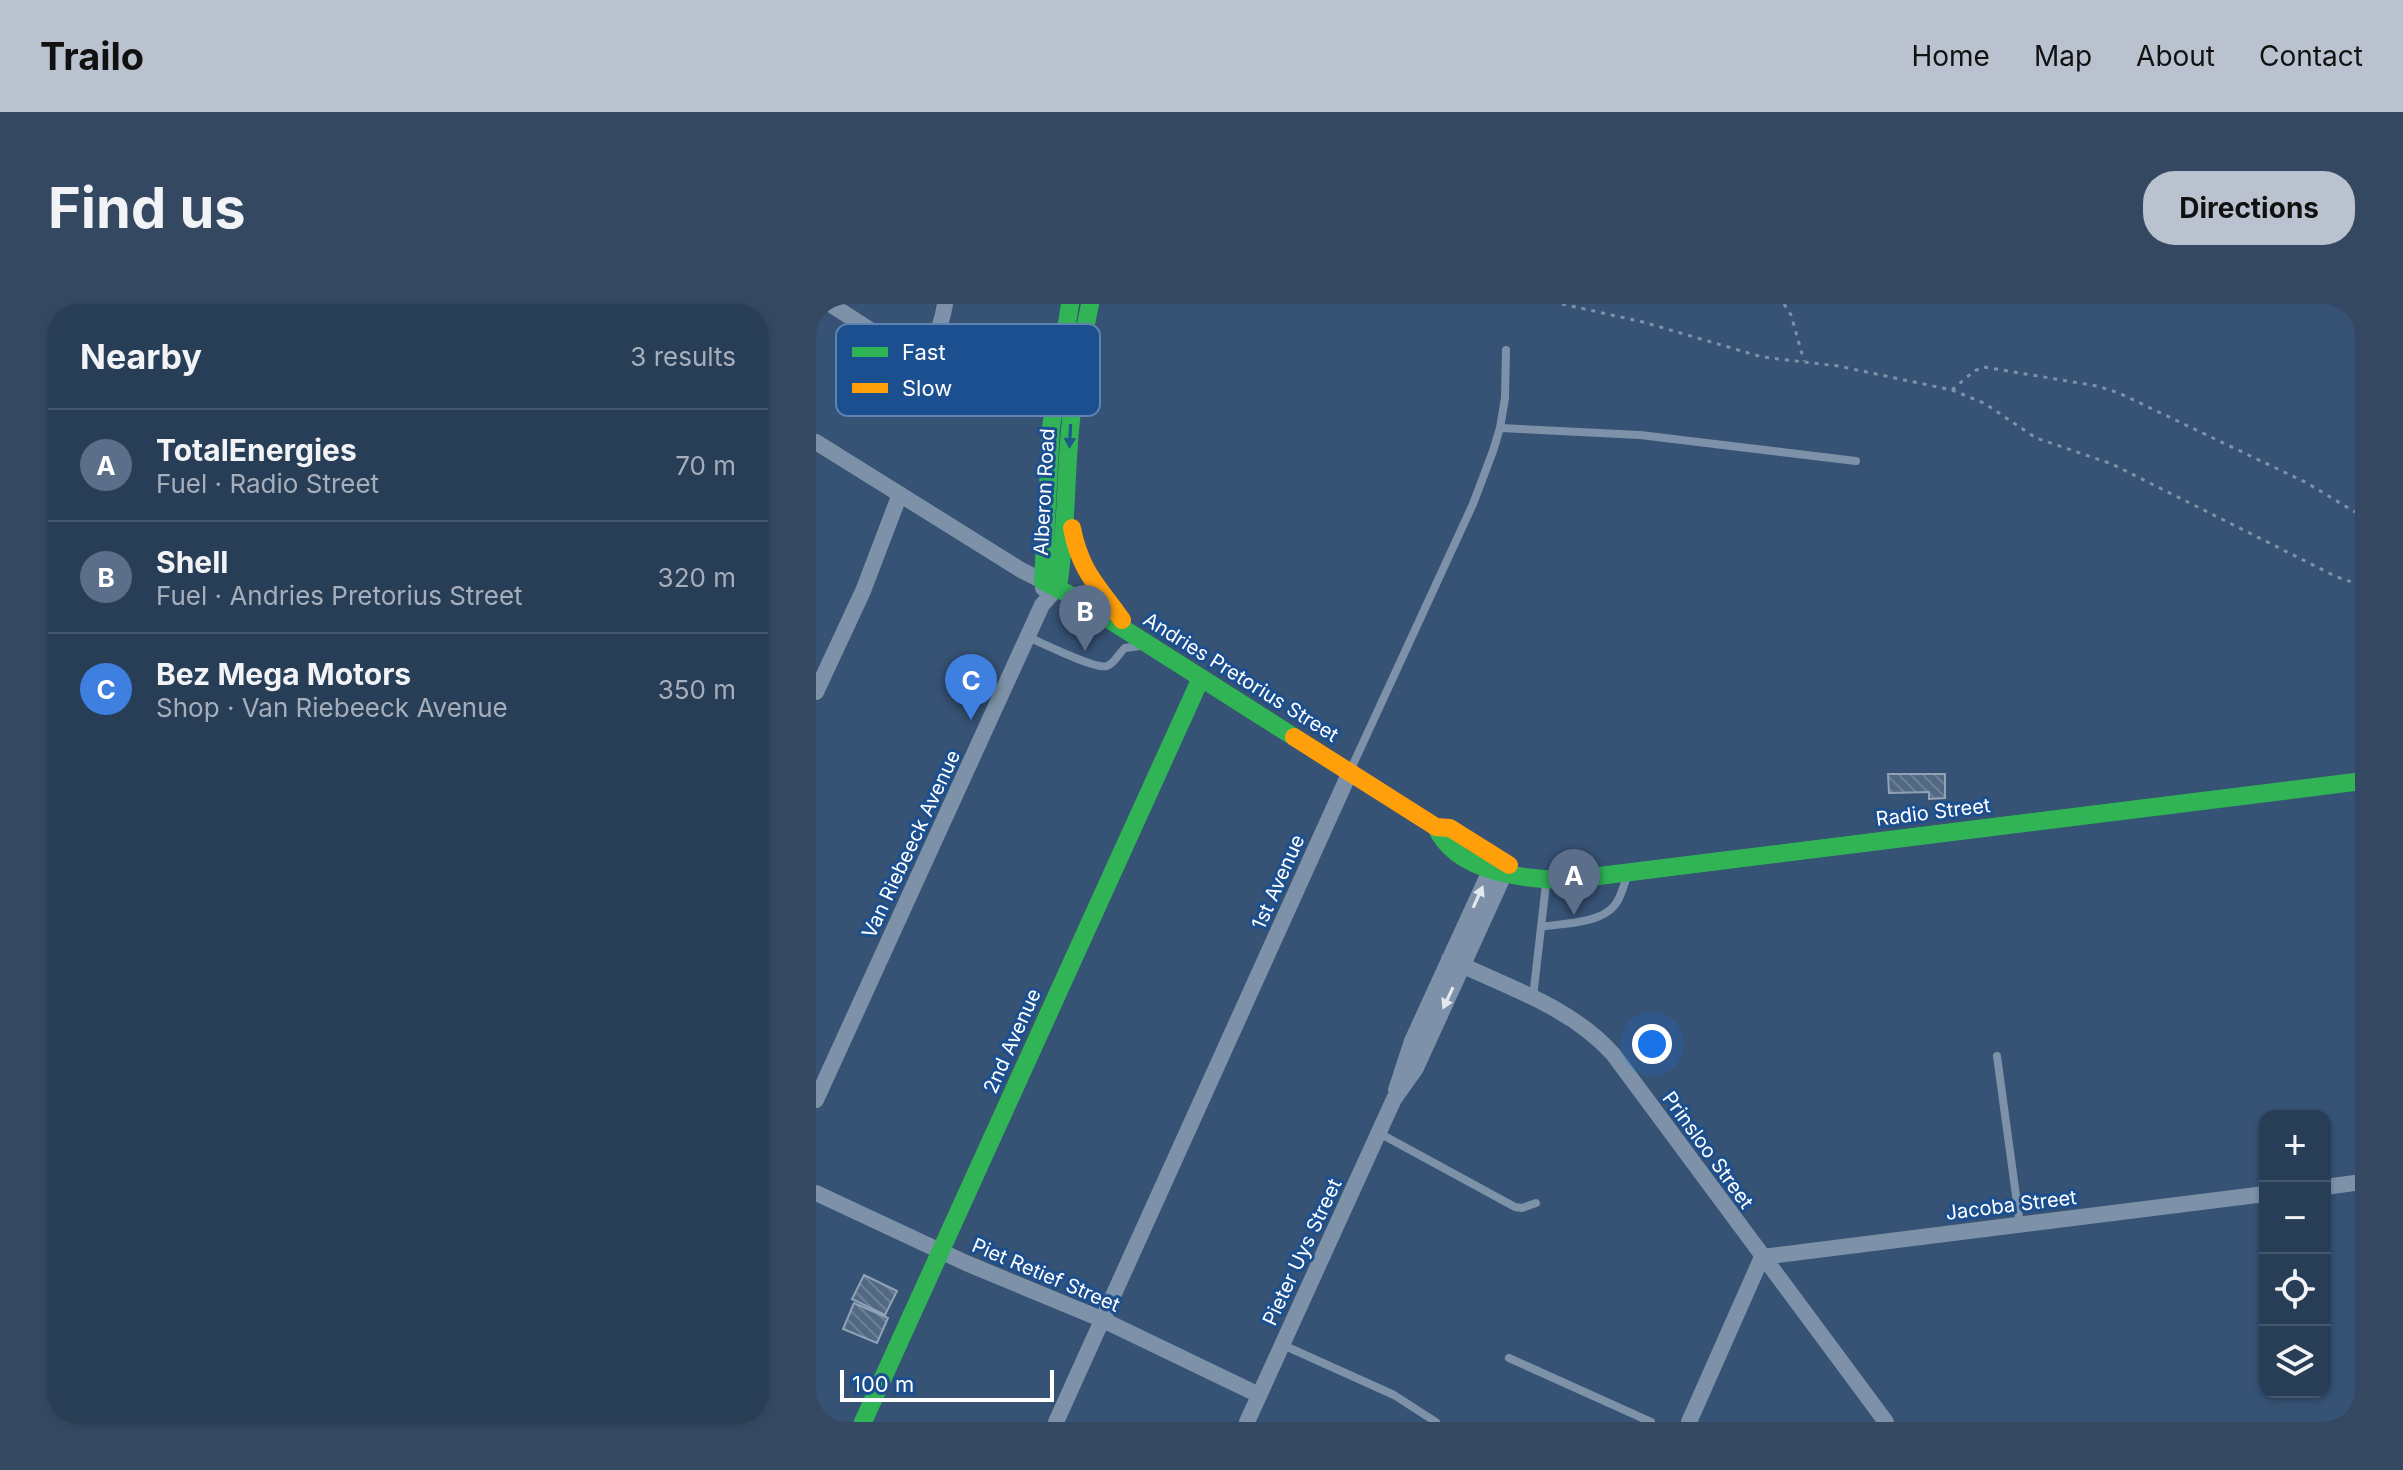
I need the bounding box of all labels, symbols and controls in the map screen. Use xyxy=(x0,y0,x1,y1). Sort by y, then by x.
text: Trailo xyxy=(40,33,144,79)
text: Home xyxy=(1911,39,1990,73)
text: Map xyxy=(2034,39,2092,73)
text: About xyxy=(2136,39,2215,73)
text: Contact xyxy=(2259,39,2363,73)
button: Directions xyxy=(2143,171,2355,245)
text: Find us xyxy=(48,174,246,242)
legend xyxy=(836,324,1100,416)
text: Nearby xyxy=(80,336,202,377)
text: Fast xyxy=(902,339,946,365)
text: 3 results xyxy=(630,341,736,372)
text: Slow xyxy=(902,375,952,401)
one-way arrow xyxy=(1063,424,1076,449)
street label: Alberon Road xyxy=(1029,428,1059,556)
text: TotalEnergies xyxy=(156,432,357,468)
text: A xyxy=(96,450,116,481)
text: 70 m xyxy=(675,450,736,481)
text: Fuel · Radio Street xyxy=(156,468,379,499)
text: Shell xyxy=(156,544,228,580)
text: B xyxy=(97,562,115,593)
text: 320 m xyxy=(658,562,736,593)
text: Fuel · Andries Pretorius Street xyxy=(156,580,523,611)
pin: B xyxy=(1059,585,1111,651)
street label: Andries Pretorius Street xyxy=(1139,607,1343,747)
pin: C xyxy=(945,654,997,720)
text: Bez Mega Motors xyxy=(156,656,411,692)
text: C xyxy=(96,674,116,705)
text: 350 m xyxy=(658,674,736,705)
text: Shop · Van Riebeeck Avenue xyxy=(156,692,508,723)
street label: Van Riebeeck Avenue xyxy=(857,746,965,942)
street label: Radio Street xyxy=(1874,793,1992,831)
street label: 1st Avenue xyxy=(1246,831,1310,933)
pin: A xyxy=(1548,849,1600,915)
one-way arrow xyxy=(1471,885,1484,909)
street label: 2nd Avenue xyxy=(978,985,1046,1097)
one-way arrow xyxy=(1441,986,1455,1009)
your location xyxy=(1632,1024,1672,1064)
street label: Prinsloo Street xyxy=(1658,1087,1759,1214)
map controls xyxy=(2259,1110,2331,1398)
button: + xyxy=(2259,1110,2331,1182)
street label: Pieter Uys Street xyxy=(1257,1174,1347,1329)
button: − xyxy=(2259,1182,2331,1254)
street label: Jacoba Street xyxy=(1944,1185,2078,1225)
street label: Piet Retief Street xyxy=(968,1233,1124,1317)
button: locate xyxy=(2259,1254,2331,1326)
button: layers xyxy=(2259,1326,2331,1398)
scale bar xyxy=(840,1366,1054,1402)
text: 100 m xyxy=(852,1371,914,1397)

